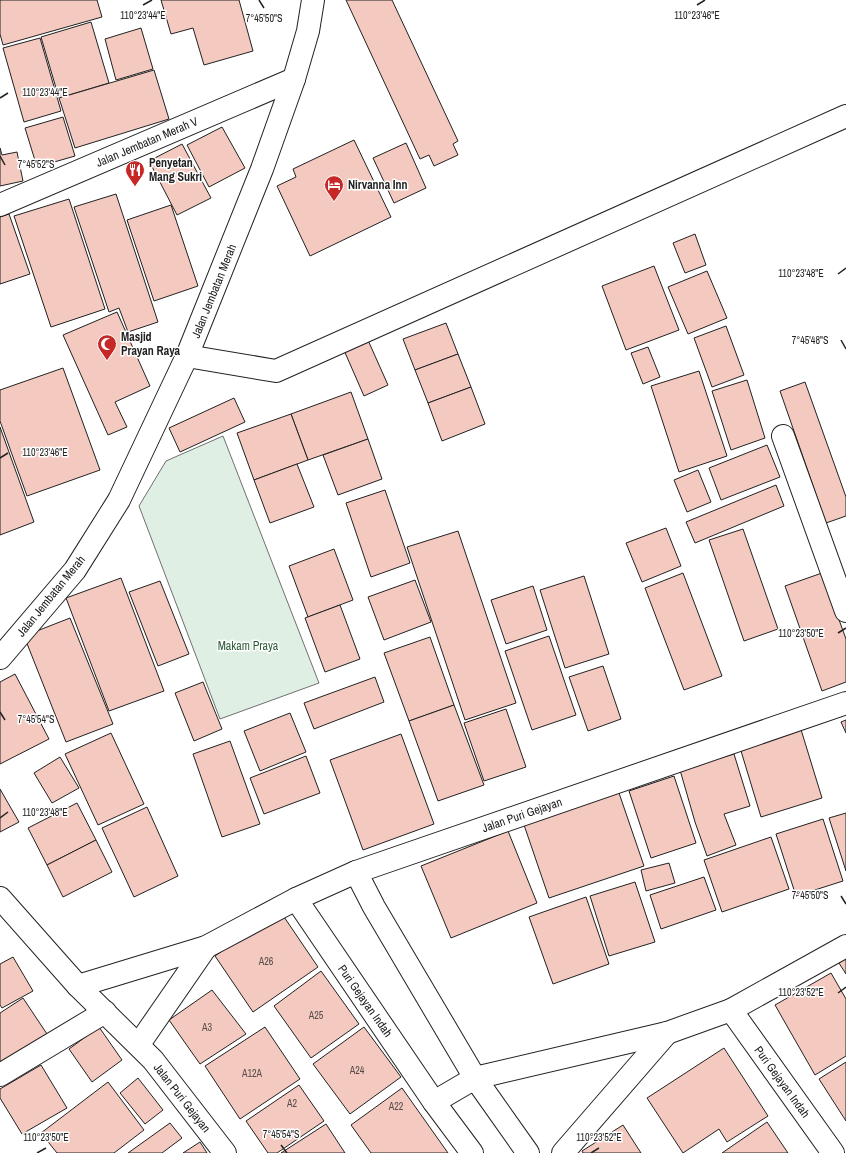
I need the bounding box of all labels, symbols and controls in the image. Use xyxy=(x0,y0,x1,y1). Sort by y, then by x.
text: 110°23'44"E xyxy=(120,9,166,22)
text: 110°23'46"E xyxy=(674,9,720,22)
text: 7°45'50"S xyxy=(246,12,283,25)
text: 110°23'44"E xyxy=(22,86,68,99)
street label: Jalan Jembatan Merah V xyxy=(94,113,201,171)
place label: Penyetan Mang Sukri xyxy=(149,155,202,185)
text: 7°45'52"S xyxy=(18,158,55,171)
restaurant icon: Penyetan Mang Sukri xyxy=(124,159,146,187)
hotel icon: Nirvanna Inn xyxy=(323,174,345,202)
place label: Nirvanna Inn xyxy=(348,177,408,193)
street label: Jalan Jembatan Merah xyxy=(188,242,240,340)
text: 110°23'48"E xyxy=(778,267,824,280)
place label: Masjid Prayan Raya xyxy=(121,329,181,359)
mosque icon: Masjid Prayan Raya xyxy=(96,333,118,361)
text: 7°45'48"S xyxy=(792,334,829,347)
text: 110°23'46"E xyxy=(22,446,68,459)
street label: Jalan Jembatan Merah xyxy=(13,552,89,640)
text: 110°23'50"E xyxy=(778,627,824,640)
park label: Makam Praya xyxy=(218,638,279,654)
text: 7°45'54"S xyxy=(18,713,55,726)
street label: Jalan Puri Gejayan xyxy=(480,794,564,836)
text: 110°23'48"E xyxy=(22,806,68,819)
text: 7°45'50"S xyxy=(792,889,829,902)
house number: A26 xyxy=(258,955,274,968)
street label: Puri Gejayan Indah xyxy=(334,962,396,1040)
text: 110°23'52"E xyxy=(778,986,824,999)
house number: A25 xyxy=(308,1009,324,1022)
house number: A3 xyxy=(201,1021,212,1034)
street label: Puri Gejayan Indah xyxy=(751,1043,813,1121)
street label: Jalan Puri Gejayan xyxy=(150,1060,214,1136)
house number: A24 xyxy=(349,1064,365,1077)
house number: A12A xyxy=(241,1067,263,1080)
house number: A2 xyxy=(286,1097,297,1110)
house number: A22 xyxy=(388,1100,404,1113)
text: 7°45'54"S xyxy=(263,1128,300,1141)
text: 110°23'50"E xyxy=(23,1131,69,1144)
text: 110°23'52"E xyxy=(576,1131,622,1144)

